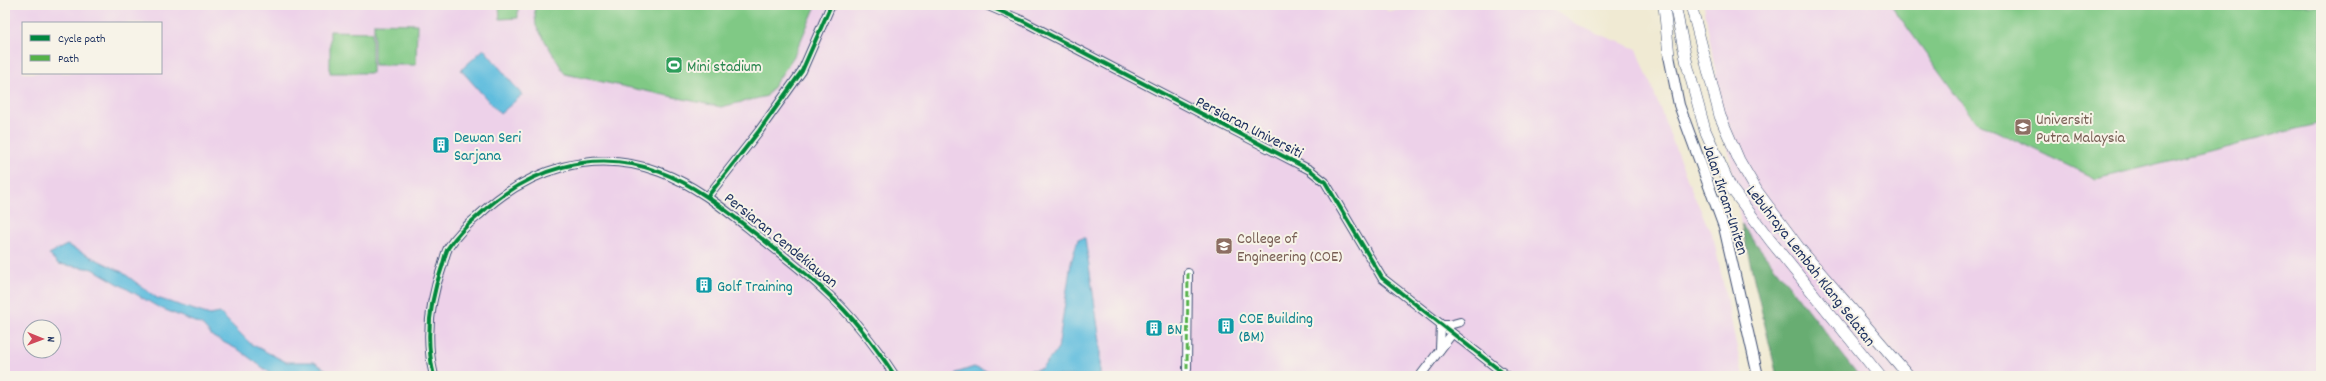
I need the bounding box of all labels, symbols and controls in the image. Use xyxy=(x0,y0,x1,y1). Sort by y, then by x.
legend xyxy=(22,22,162,74)
text: Cycle path xyxy=(58,31,106,48)
text: Path xyxy=(58,51,79,68)
sports icon: Mini stadium xyxy=(664,55,684,75)
place label: Mini stadium xyxy=(687,56,762,79)
street label: Persiaran Universiti xyxy=(1191,91,1307,165)
place label: Universiti Putra Malaysia xyxy=(2036,109,2126,150)
school or university icon: Universiti Putra Malaysia xyxy=(2013,117,2033,137)
place label: Dewan Seri Sarjana xyxy=(454,127,521,168)
building icon: Dewan Seri Sarjana xyxy=(431,135,451,155)
street label: Jalan Ikram-Uniten xyxy=(1696,141,1753,258)
street label: Lebuhraya Lembah Klang Selatan xyxy=(1740,181,1880,352)
street label: Persiaran Cendekiawan xyxy=(718,188,842,294)
place label: College of Engineering (COE) xyxy=(1237,228,1342,269)
school or university icon: College of Engineering (COE) xyxy=(1214,236,1234,256)
building icon: Golf Training xyxy=(694,275,714,295)
place label: Golf Training xyxy=(717,276,793,299)
place label: COE Building (BM) xyxy=(1239,308,1313,349)
building icon: COE Building (BM) xyxy=(1216,316,1236,336)
building icon: BN xyxy=(1144,318,1164,338)
north arrow xyxy=(22,319,62,359)
place label: BN xyxy=(1167,319,1183,342)
text: N xyxy=(42,336,58,343)

